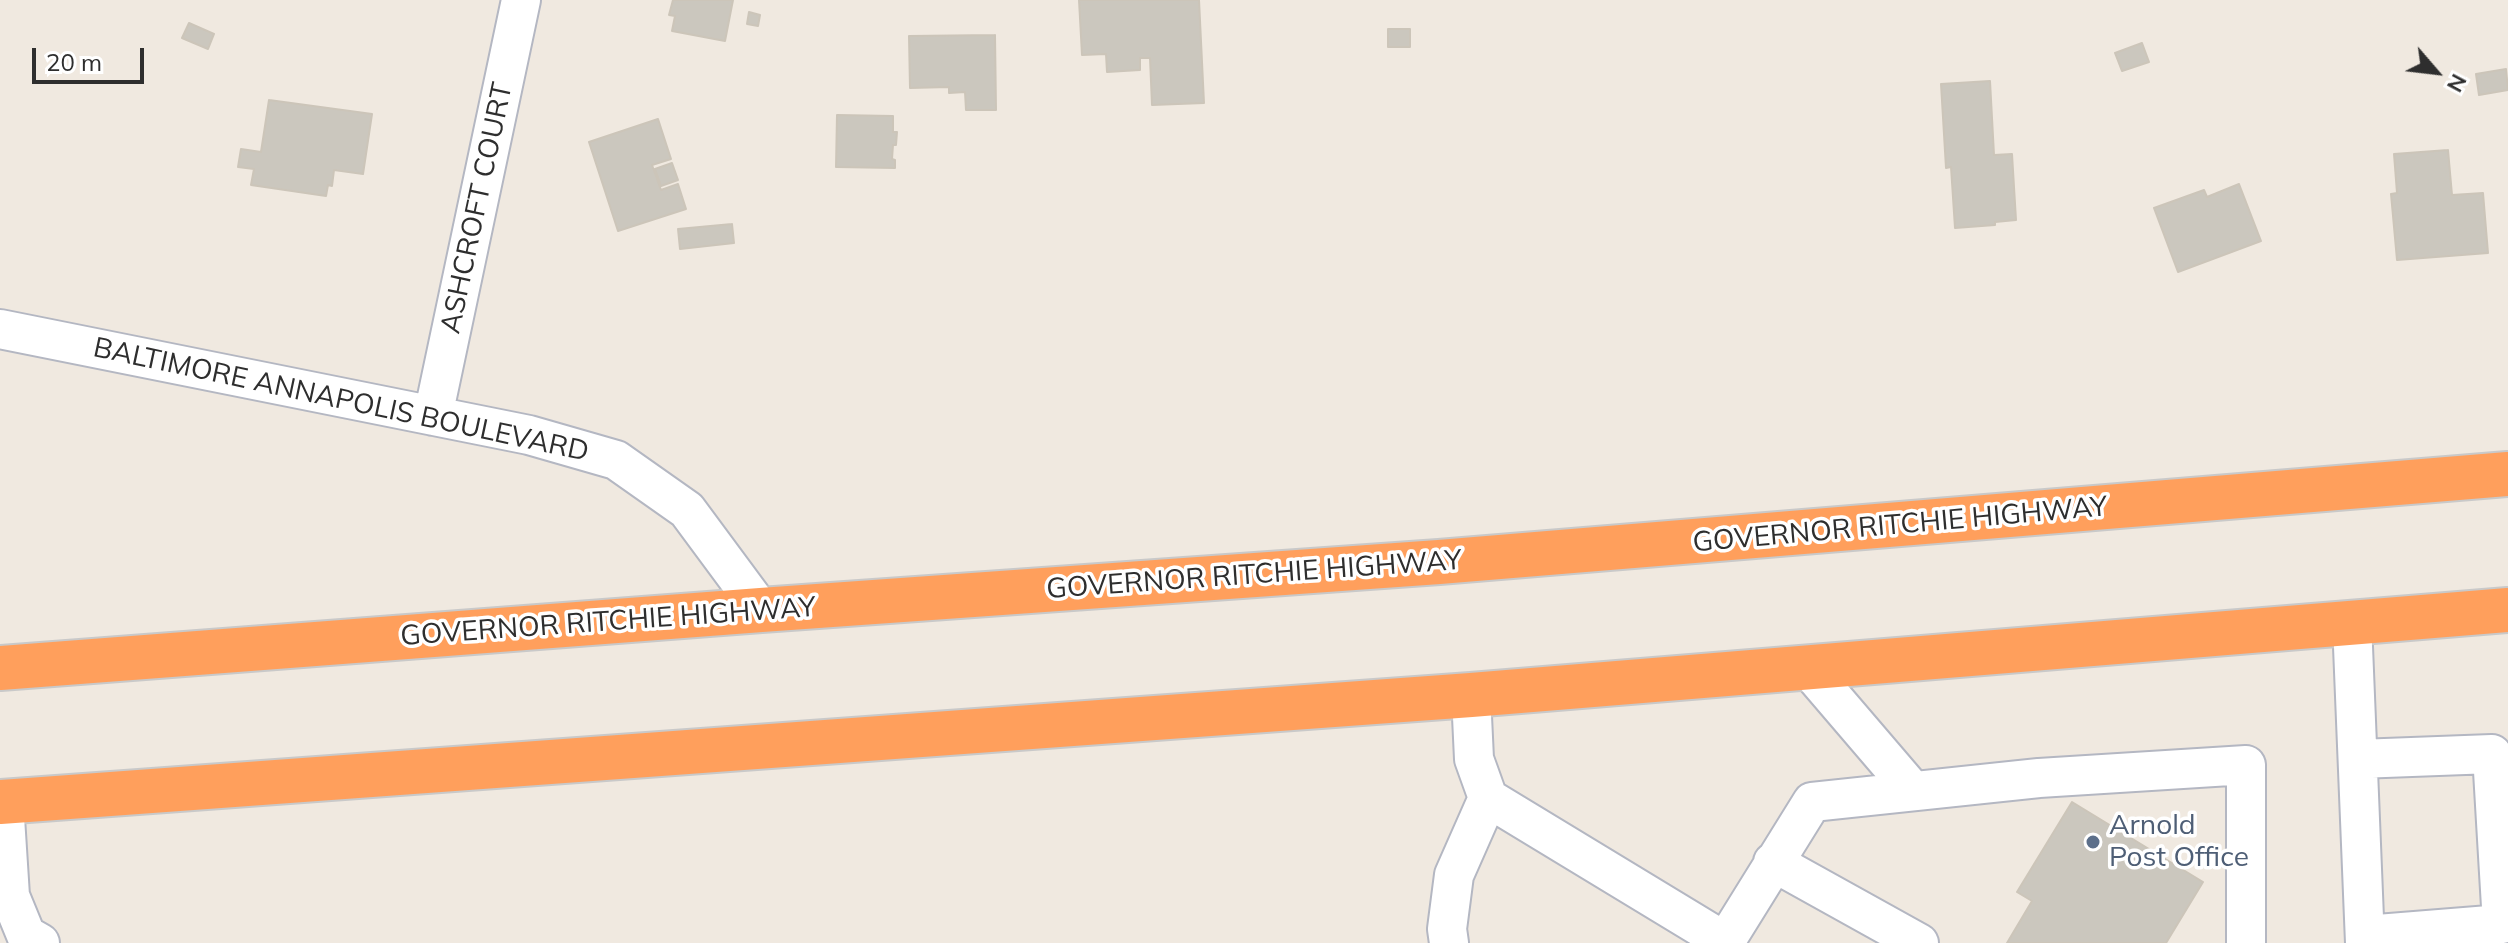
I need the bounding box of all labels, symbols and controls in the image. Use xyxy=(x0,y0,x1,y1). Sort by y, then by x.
scale bar xyxy=(36,32,148,82)
north arrow xyxy=(2396,32,2476,112)
text: 20 m xyxy=(46,47,102,77)
text: N xyxy=(2441,69,2473,97)
street label: ASHCROFT COURT xyxy=(434,79,520,337)
street label: BALTIMORE ANNAPOLIS BOULEVARD xyxy=(90,331,592,469)
street label: GOVERNOR RITCHIE HIGHWAY xyxy=(1691,490,2109,560)
street label: GOVERNOR RITCHIE HIGHWAY xyxy=(1045,544,1463,606)
street label: GOVERNOR RITCHIE HIGHWAY xyxy=(399,591,817,653)
place label: Arnold Post Office xyxy=(2109,809,2249,875)
marker: Arnold Post Office xyxy=(2084,833,2102,851)

